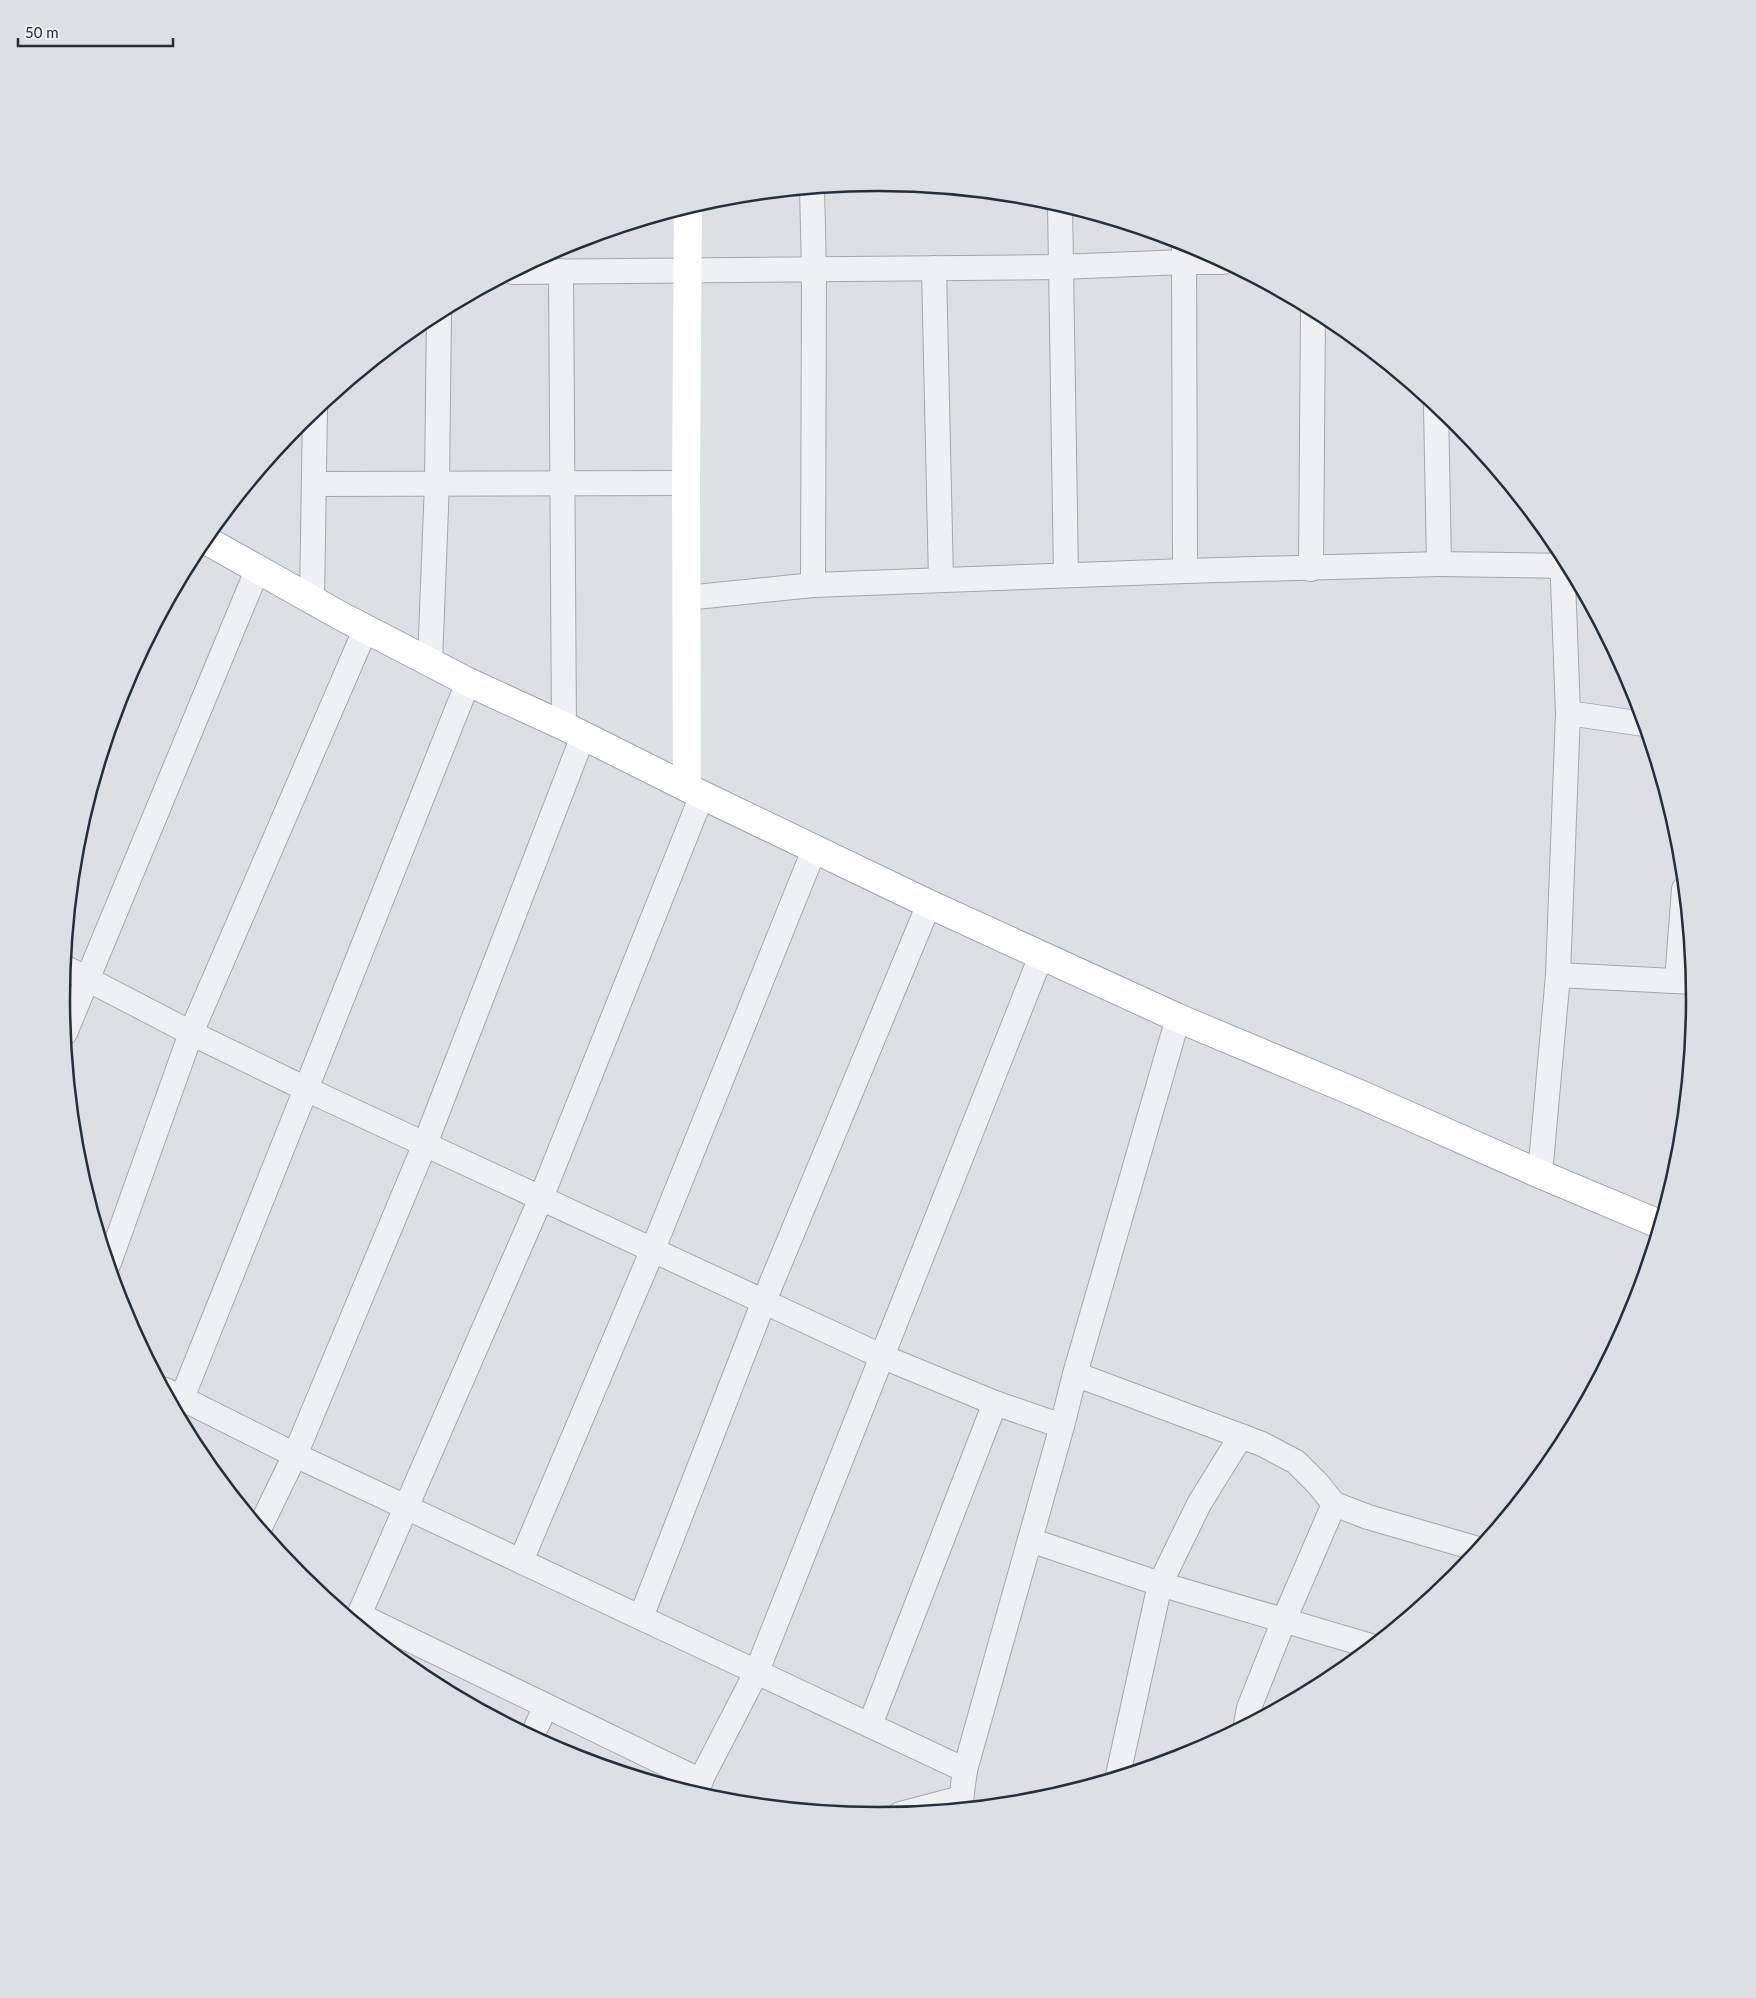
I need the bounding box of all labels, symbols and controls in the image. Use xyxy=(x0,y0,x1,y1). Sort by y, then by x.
scale bar xyxy=(18,15,172,47)
text: 50 m xyxy=(25,23,59,41)

